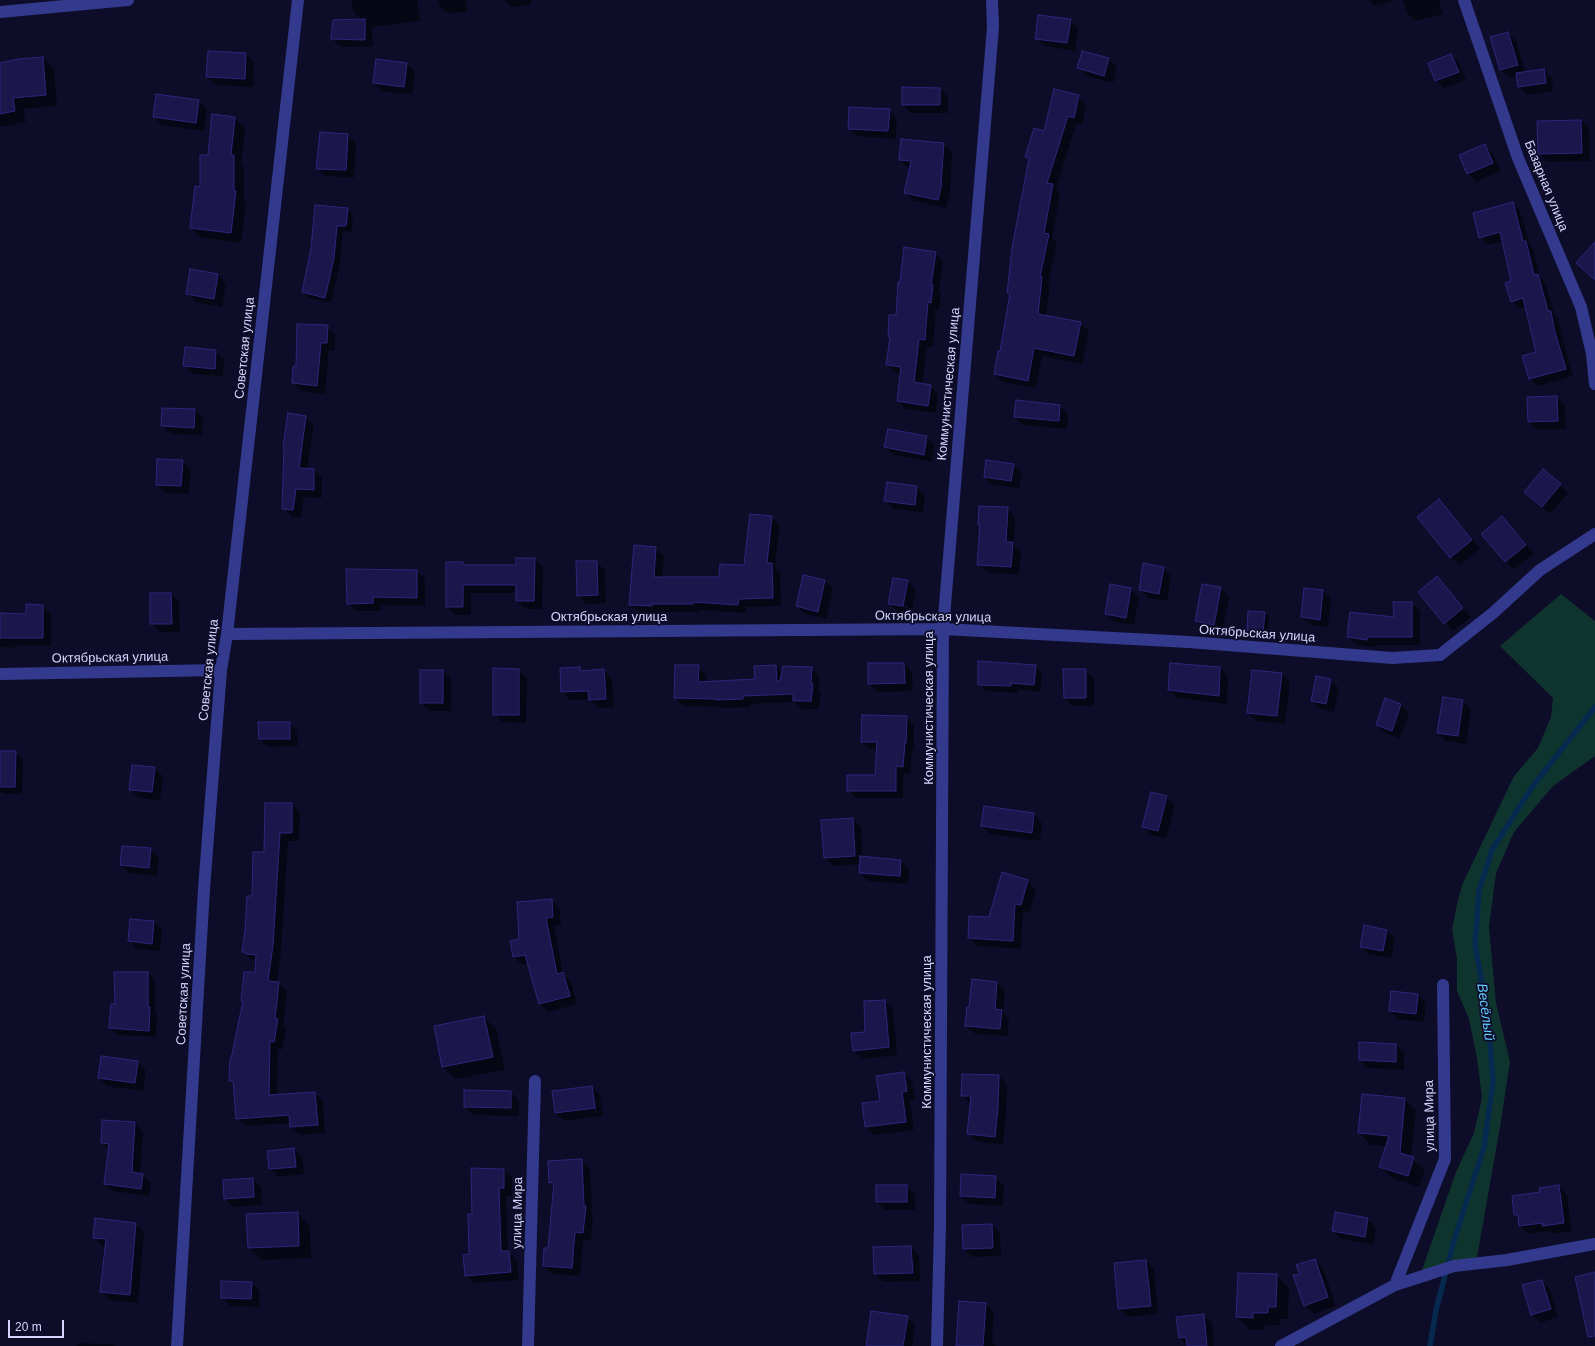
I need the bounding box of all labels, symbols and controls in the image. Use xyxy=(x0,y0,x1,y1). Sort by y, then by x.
street label: Базарная улица xyxy=(1521,138,1571,234)
street label: Советская улица xyxy=(232,296,258,400)
street label: Коммунистическая улица xyxy=(935,307,963,461)
street label: Октябрьская улица xyxy=(875,608,991,626)
street label: Октябрьская улица xyxy=(551,609,667,625)
street label: Советская улица xyxy=(196,618,222,722)
street label: Октябрьская улица xyxy=(1198,622,1316,646)
street label: Коммунистическая улица xyxy=(921,631,937,785)
street label: Октябрьская улица xyxy=(52,649,168,667)
street label: Советская улица xyxy=(174,943,194,1045)
street label: Коммунистическая улица xyxy=(919,955,935,1109)
water label: Весёлый xyxy=(1473,982,1497,1042)
street label: улица Мира xyxy=(1422,1080,1438,1152)
street label: улица Мира xyxy=(510,1177,526,1249)
scale bar xyxy=(10,1312,66,1338)
text: 20 m xyxy=(15,1320,42,1334)

